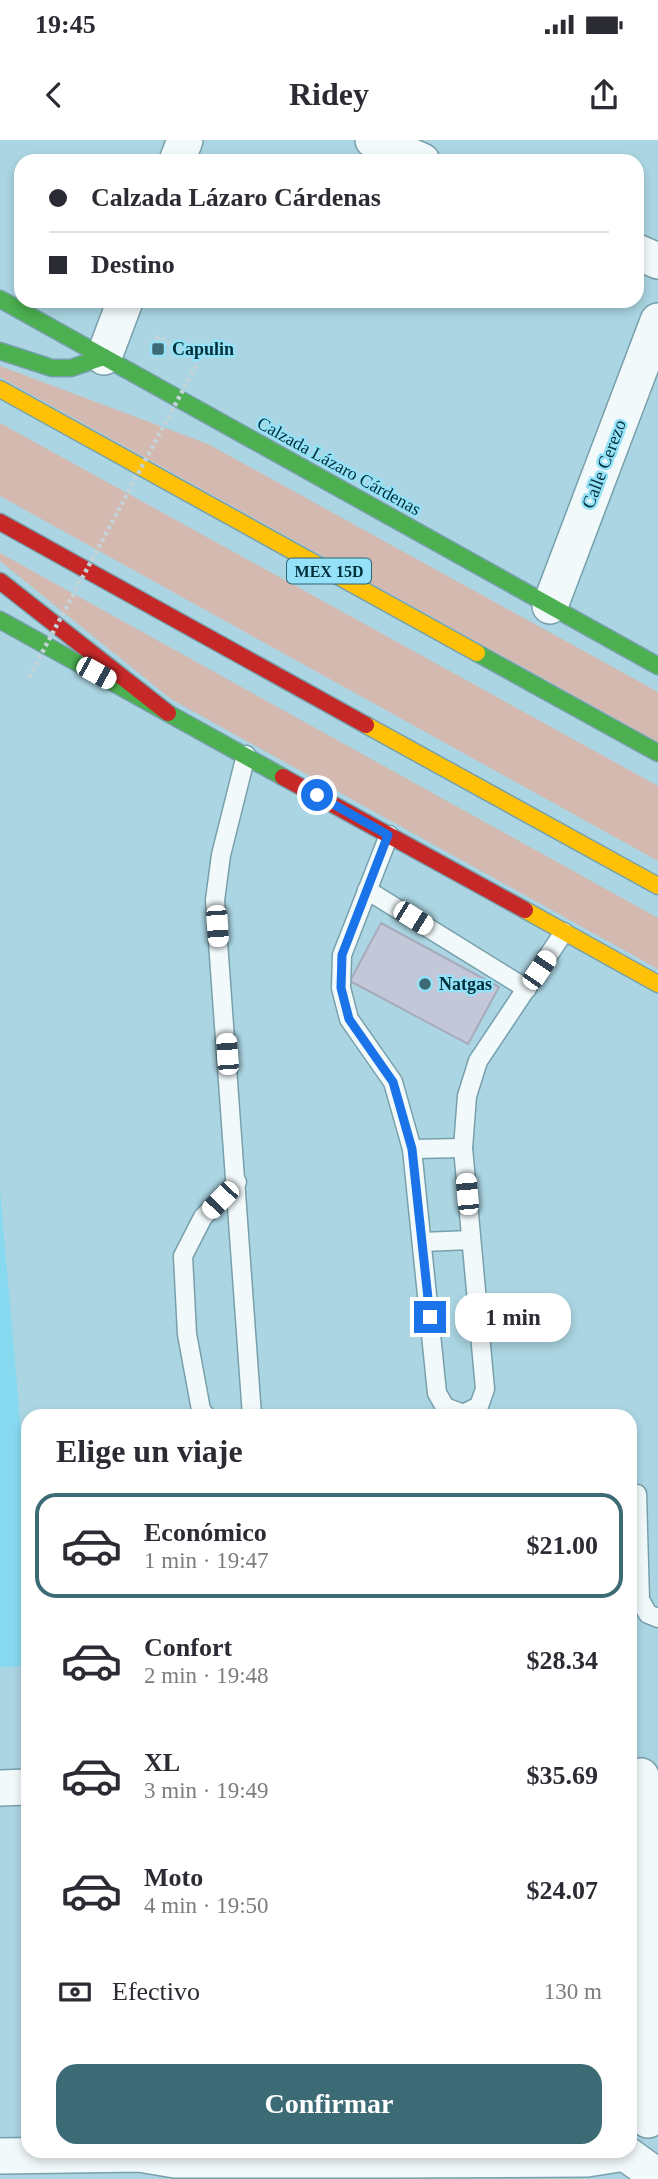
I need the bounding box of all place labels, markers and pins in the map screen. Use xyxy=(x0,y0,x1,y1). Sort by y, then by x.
place label: Capulin xyxy=(172,339,234,359)
marker: Capulin xyxy=(150,341,166,357)
place label: Natgas xyxy=(439,974,492,994)
marker: Natgas xyxy=(417,976,433,992)

